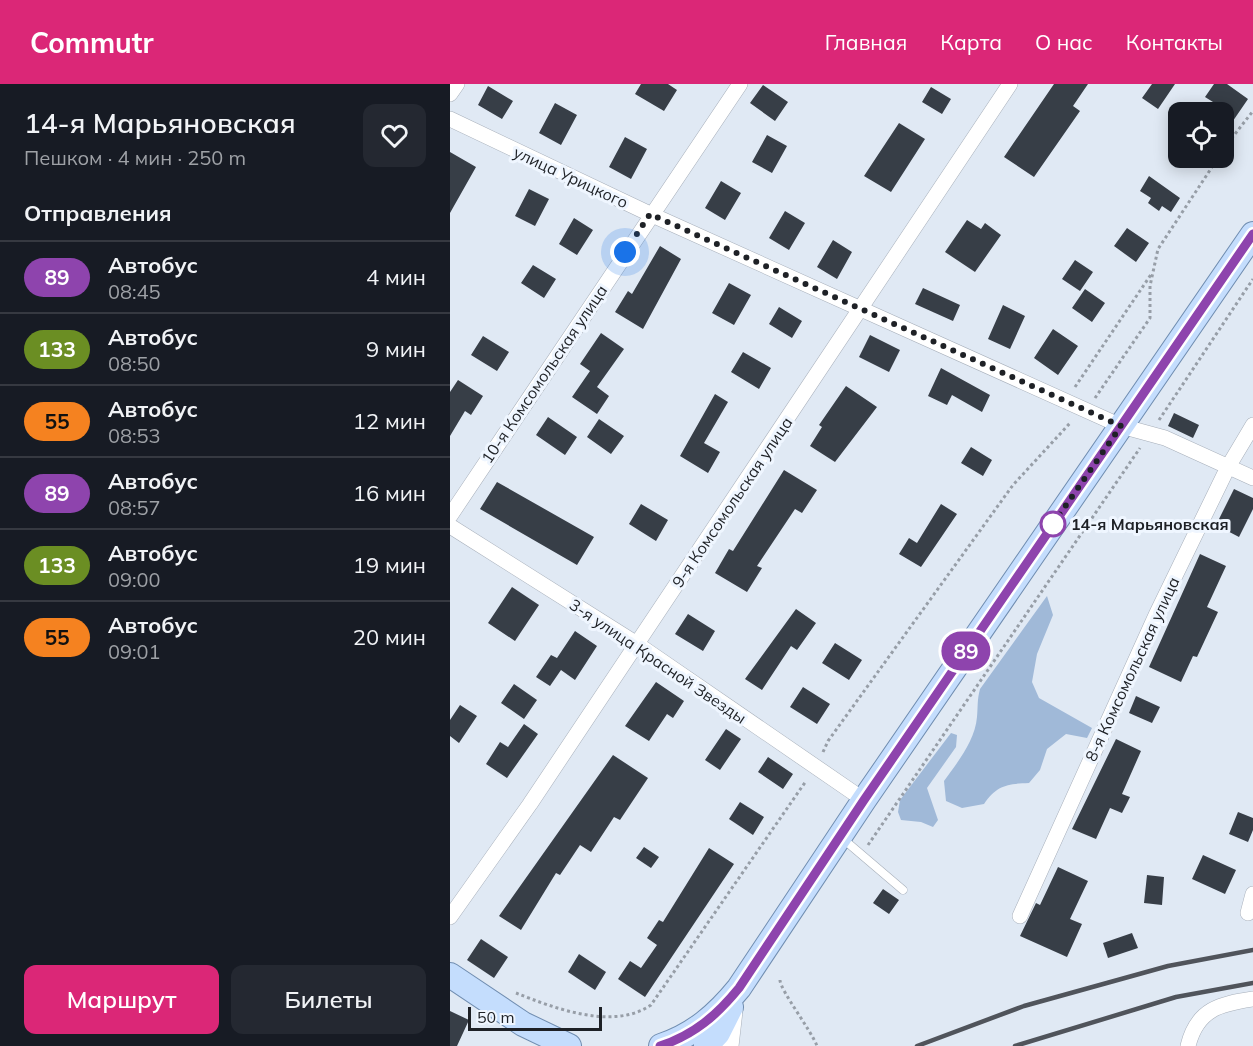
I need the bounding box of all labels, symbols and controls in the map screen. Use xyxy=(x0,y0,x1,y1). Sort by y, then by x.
text: Commutr xyxy=(30,25,153,60)
text: Главная xyxy=(825,29,907,55)
text: Карта xyxy=(940,29,1002,55)
text: О нас xyxy=(1035,29,1093,55)
text: Контакты xyxy=(1126,29,1223,55)
map controls xyxy=(1168,102,1234,168)
button: locate xyxy=(1168,102,1234,168)
button: heart xyxy=(363,104,426,167)
text: 14-я Марьяновская xyxy=(24,105,296,140)
street label: улица Урицкого xyxy=(511,142,631,212)
text: Пешком · 4 мин · 250 m xyxy=(24,145,246,170)
text: Отправления xyxy=(24,199,172,227)
your location xyxy=(610,237,640,267)
text: Автобус xyxy=(108,251,198,279)
text: 4 мин xyxy=(366,263,426,291)
text: 89 xyxy=(44,264,70,290)
text: 08:45 xyxy=(108,279,161,304)
street label: 10-я Комсомольская улица xyxy=(477,281,611,467)
text: Автобус xyxy=(108,323,198,351)
text: 9 мин xyxy=(366,335,426,363)
text: 133 xyxy=(38,336,76,362)
text: 08:50 xyxy=(108,351,161,376)
text: Автобус xyxy=(108,395,198,423)
text: 12 мин xyxy=(353,407,426,435)
text: 55 xyxy=(44,408,70,434)
street label: 9-я Комсомольская улица xyxy=(667,413,797,591)
text: 08:53 xyxy=(108,423,161,448)
text: Автобус xyxy=(108,467,198,495)
text: 16 мин xyxy=(353,479,426,507)
text: 89 xyxy=(44,480,70,506)
text: 08:57 xyxy=(108,495,161,520)
marker: 14-я Марьяновская xyxy=(1040,511,1066,537)
place label: 14-я Марьяновская xyxy=(1071,514,1229,534)
text: Автобус xyxy=(108,539,198,567)
text: 19 мин xyxy=(353,551,426,579)
text: 133 xyxy=(38,552,76,578)
text: 09:00 xyxy=(108,567,161,592)
street label: 8-я Комсомольская улица xyxy=(1080,574,1184,764)
street label: 3-я улица Красной Звезды xyxy=(566,594,750,728)
text: Автобус xyxy=(108,611,198,639)
text: 20 мин xyxy=(353,623,426,651)
text: 55 xyxy=(44,624,70,650)
line badge: 89 xyxy=(939,632,993,670)
text: 89 xyxy=(953,638,979,664)
text: 09:01 xyxy=(108,639,161,664)
button: Маршрут xyxy=(24,965,219,1034)
button: Билеты xyxy=(231,965,426,1034)
scale bar xyxy=(468,1004,602,1032)
text: 50 m xyxy=(477,1007,514,1027)

